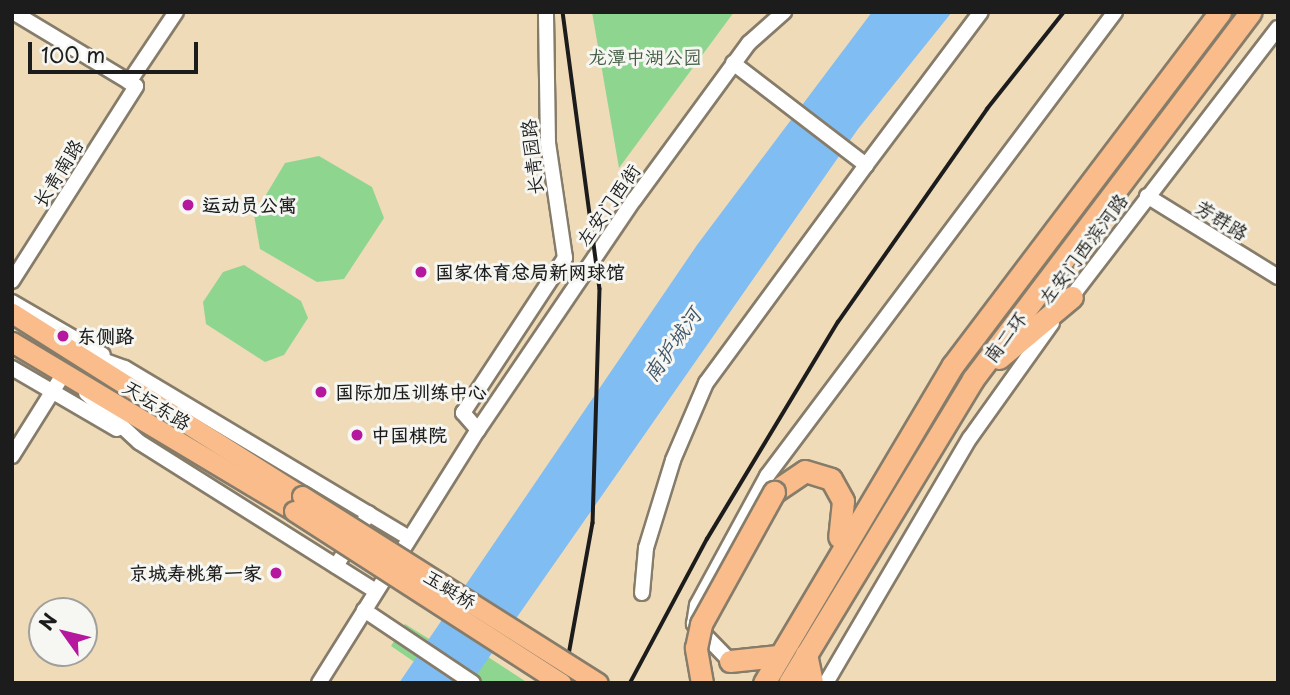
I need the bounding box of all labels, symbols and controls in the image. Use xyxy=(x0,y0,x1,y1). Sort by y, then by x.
scale bar xyxy=(32,28,201,72)
text: 100 m xyxy=(41,38,105,70)
park label: 龙潭中湖公园 xyxy=(588,46,702,68)
street label: 长青园路 xyxy=(517,118,547,196)
street label: 长青南路 xyxy=(28,135,88,211)
street label: 左安门西街 xyxy=(571,160,645,250)
street label: 左安门西滨河路 xyxy=(1034,189,1132,309)
place label: 运动员公寓 xyxy=(202,194,297,216)
street label: 芳群路 xyxy=(1192,195,1252,245)
marker: 运动员公寓 xyxy=(180,197,196,213)
place label: 国家体育总局新网球馆 xyxy=(435,261,625,283)
marker: 国家体育总局新网球馆 xyxy=(413,264,429,280)
water label: 南护城河 xyxy=(637,302,705,386)
street label: 南二环 xyxy=(979,307,1031,367)
place label: 东侧路 xyxy=(77,325,134,347)
marker: 东侧路 xyxy=(55,328,71,344)
street label: 天坛东路 xyxy=(119,375,195,435)
place label: 国际加压训练中心 xyxy=(335,381,487,403)
marker: 国际加压训练中心 xyxy=(313,384,329,400)
place label: 中国棋院 xyxy=(371,424,447,446)
marker: 中国棋院 xyxy=(349,427,365,443)
place label: 京城寿桃第一家 xyxy=(129,562,262,584)
street label: 玉蜓桥 xyxy=(420,564,480,614)
marker: 京城寿桃第一家 xyxy=(268,565,284,581)
north arrow xyxy=(28,597,98,667)
text: N xyxy=(31,607,63,635)

